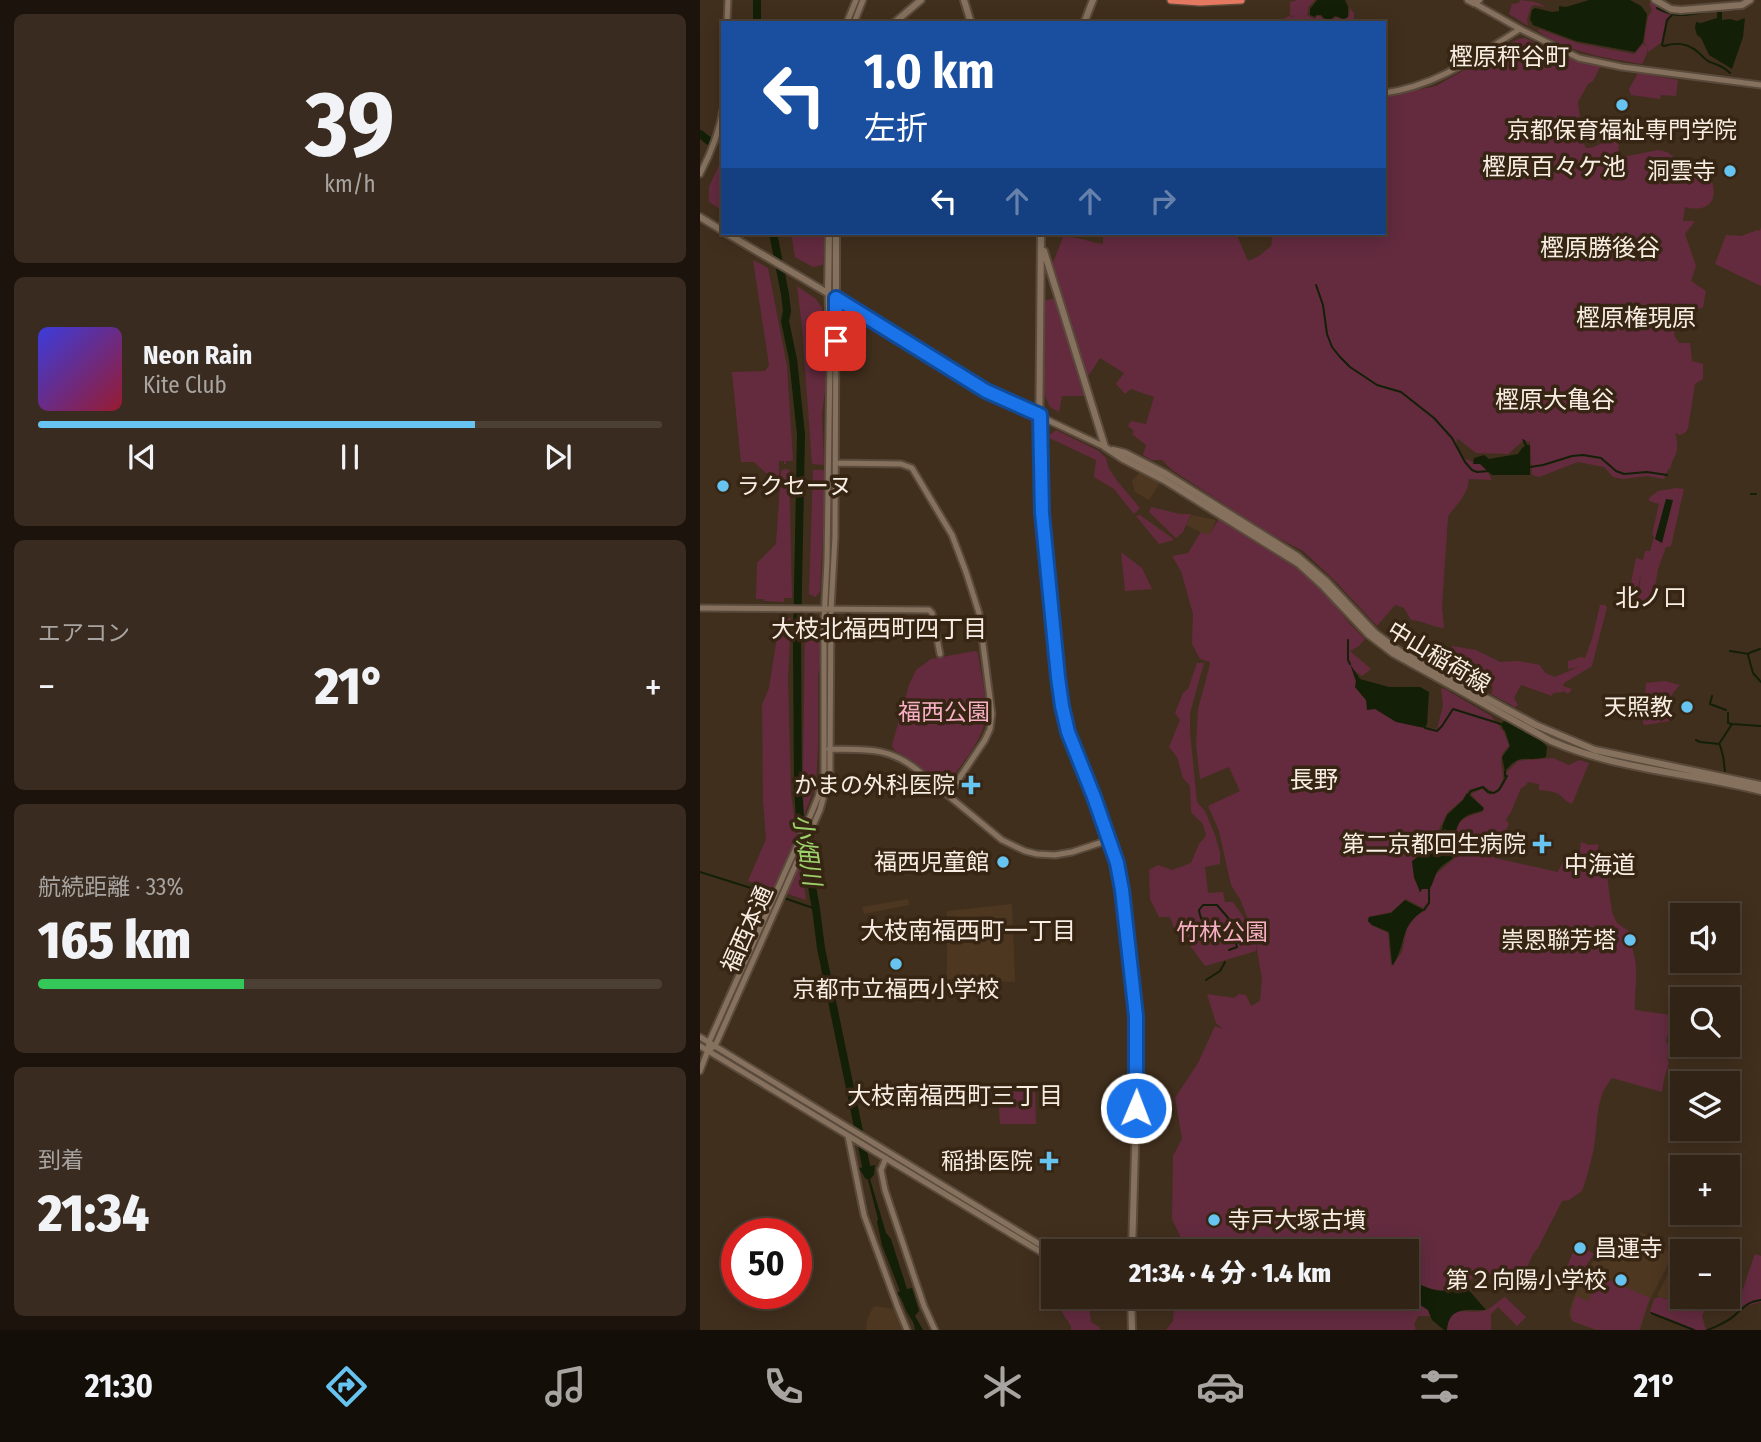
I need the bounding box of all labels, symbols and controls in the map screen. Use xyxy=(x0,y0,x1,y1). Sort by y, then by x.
text: 1.0 km xyxy=(864,42,995,101)
district label: 樫原秤谷町 xyxy=(1449,43,1569,71)
icon: left xyxy=(749,49,840,140)
text: 39 xyxy=(305,70,395,179)
marker: 京都保育福祉専門学院 xyxy=(1614,97,1630,113)
text: 左折 xyxy=(864,109,928,147)
place label: 京都保育福祉専門学院 xyxy=(1507,116,1737,144)
district label: 樫原百々ケ池 xyxy=(1482,153,1626,181)
place label: 洞雲寺 xyxy=(1647,157,1716,185)
marker: 洞雲寺 xyxy=(1722,163,1738,179)
text: km/h xyxy=(324,170,376,198)
icon: left xyxy=(925,182,963,220)
icon: ahead xyxy=(998,182,1036,220)
icon: ahead xyxy=(1071,182,1109,220)
icon: right xyxy=(1144,182,1182,220)
district label: 樫原勝後谷 xyxy=(1540,234,1660,262)
district label: 樫原権現原 xyxy=(1576,304,1696,332)
pin xyxy=(806,311,866,371)
icon: arrive xyxy=(817,322,855,360)
text: Neon Rain xyxy=(143,340,252,371)
text: Kite Club xyxy=(143,371,227,399)
district label: 樫原大亀谷 xyxy=(1495,386,1615,414)
icon: previous xyxy=(123,438,161,476)
icon: pause xyxy=(331,438,369,476)
icon: next xyxy=(539,438,577,476)
place label: ラクセーヌ xyxy=(737,472,852,500)
marker: ラクセーヌ xyxy=(715,478,731,494)
district label: 北ノ口 xyxy=(1615,584,1687,612)
district label: 大枝北福西町四丁目 xyxy=(771,615,987,643)
street label: 中山稲荷線 xyxy=(1383,615,1495,699)
text: エアコン xyxy=(38,619,130,647)
text: 21° xyxy=(315,655,385,718)
text: − xyxy=(38,664,55,710)
text: + xyxy=(645,664,662,710)
place label: 天照教 xyxy=(1604,693,1673,721)
park label: 福西公園 xyxy=(898,698,990,726)
marker: 天照教 xyxy=(1679,699,1695,715)
district label: 長野 xyxy=(1290,766,1338,794)
place label: かまの外科医院 xyxy=(794,771,955,799)
marker: かまの外科医院 xyxy=(961,775,981,795)
water label: 小畑川 xyxy=(788,812,827,891)
place label: 第二京都回生病院 xyxy=(1342,830,1526,858)
marker: 第二京都回生病院 xyxy=(1532,834,1552,854)
place label: 福西児童館 xyxy=(874,848,989,876)
district label: 中海道 xyxy=(1564,851,1636,879)
marker: 福西児童館 xyxy=(995,854,1011,870)
text: 航続距離 · 33% xyxy=(38,873,184,901)
street label: 福西本通 xyxy=(716,881,778,977)
map controls xyxy=(1670,903,1740,1309)
button: sound xyxy=(1670,903,1740,973)
text: 165 km xyxy=(38,909,191,972)
district label: 大枝南福西町一丁目 xyxy=(860,917,1076,945)
park label: 竹林公園 xyxy=(1176,918,1268,946)
place label: 崇恩聯芳塔 xyxy=(1501,926,1616,954)
marker: 崇恩聯芳塔 xyxy=(1622,932,1638,948)
marker: 京都市立福西小学校 xyxy=(888,956,904,972)
place label: 京都市立福西小学校 xyxy=(793,975,1000,1003)
button: search xyxy=(1670,987,1740,1057)
position arrow xyxy=(1099,1071,1173,1145)
button: layers xyxy=(1670,1071,1740,1141)
district label: 大枝南福西町三丁目 xyxy=(847,1082,1063,1110)
text: 到着 xyxy=(38,1146,84,1174)
place label: 稲掛医院 xyxy=(941,1147,1033,1175)
marker: 稲掛医院 xyxy=(1039,1151,1059,1171)
button: + xyxy=(1670,1155,1740,1225)
text: 21:34 xyxy=(38,1182,149,1245)
place label: 寺戸大塚古墳 xyxy=(1228,1206,1366,1234)
marker: 寺戸大塚古墳 xyxy=(1206,1212,1222,1228)
speed limit sign: 50 xyxy=(721,1218,812,1309)
place label: 昌運寺 xyxy=(1594,1234,1663,1262)
button: − xyxy=(1670,1239,1740,1309)
marker: 昌運寺 xyxy=(1572,1240,1588,1256)
text: 21:34 · 4 分 · 1.4 km xyxy=(1129,1258,1331,1289)
place label: 第２向陽小学校 xyxy=(1446,1266,1607,1294)
marker: 第２向陽小学校 xyxy=(1613,1272,1629,1288)
icon: directions xyxy=(322,1362,371,1411)
icon: music xyxy=(541,1362,590,1411)
icon: phone xyxy=(759,1362,808,1411)
icon: climate xyxy=(978,1362,1027,1411)
icon: car xyxy=(1196,1362,1245,1411)
icon: filters xyxy=(1415,1362,1464,1411)
text: 21:30 xyxy=(85,1367,153,1405)
text: 21° xyxy=(1633,1367,1676,1405)

